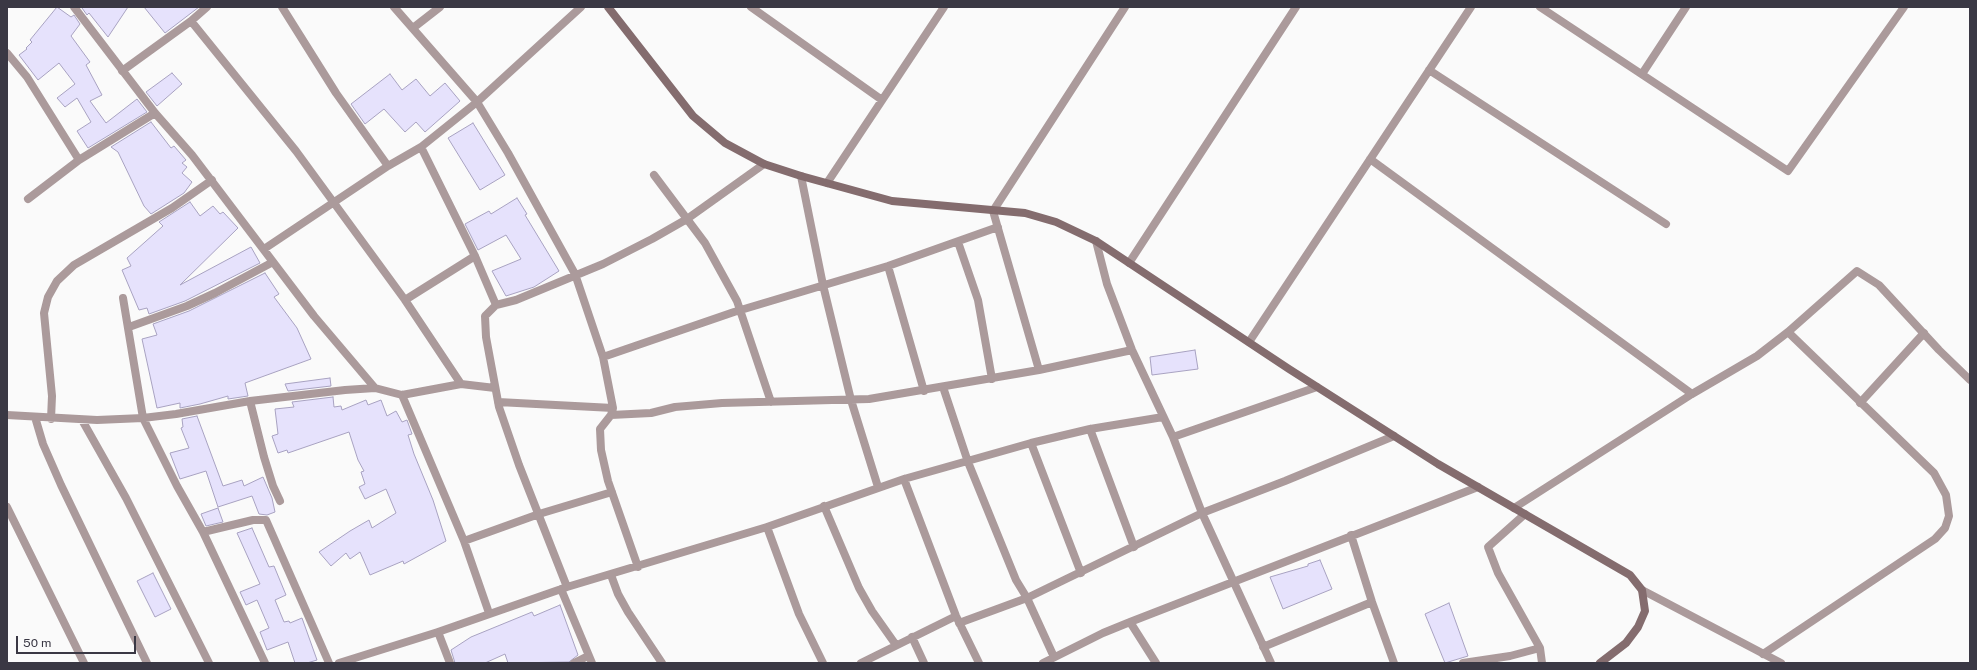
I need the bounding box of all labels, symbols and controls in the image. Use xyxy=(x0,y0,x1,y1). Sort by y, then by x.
scale bar xyxy=(18,628,138,654)
text: 50 m xyxy=(23,636,51,650)

